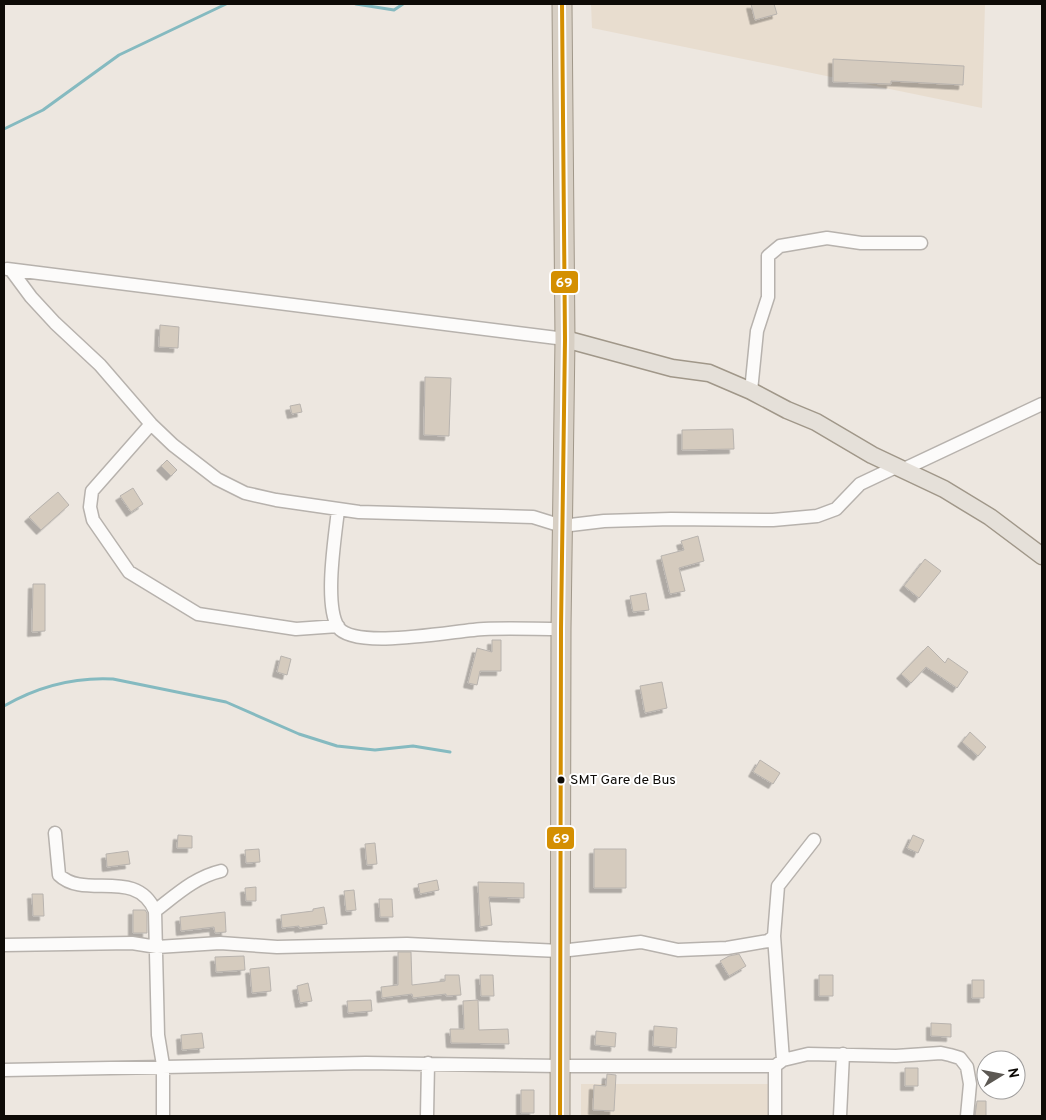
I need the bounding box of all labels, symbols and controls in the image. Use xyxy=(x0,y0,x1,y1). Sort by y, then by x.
line badge: 69 xyxy=(550,270,579,294)
text: 69 xyxy=(555,275,573,292)
place label: SMT Gare de Bus xyxy=(570,772,676,789)
marker: SMT Gare de Bus xyxy=(556,775,566,785)
line badge: 69 xyxy=(546,826,575,850)
text: 69 xyxy=(552,831,570,848)
north arrow xyxy=(976,1050,1026,1100)
text: N xyxy=(1003,1067,1022,1079)

